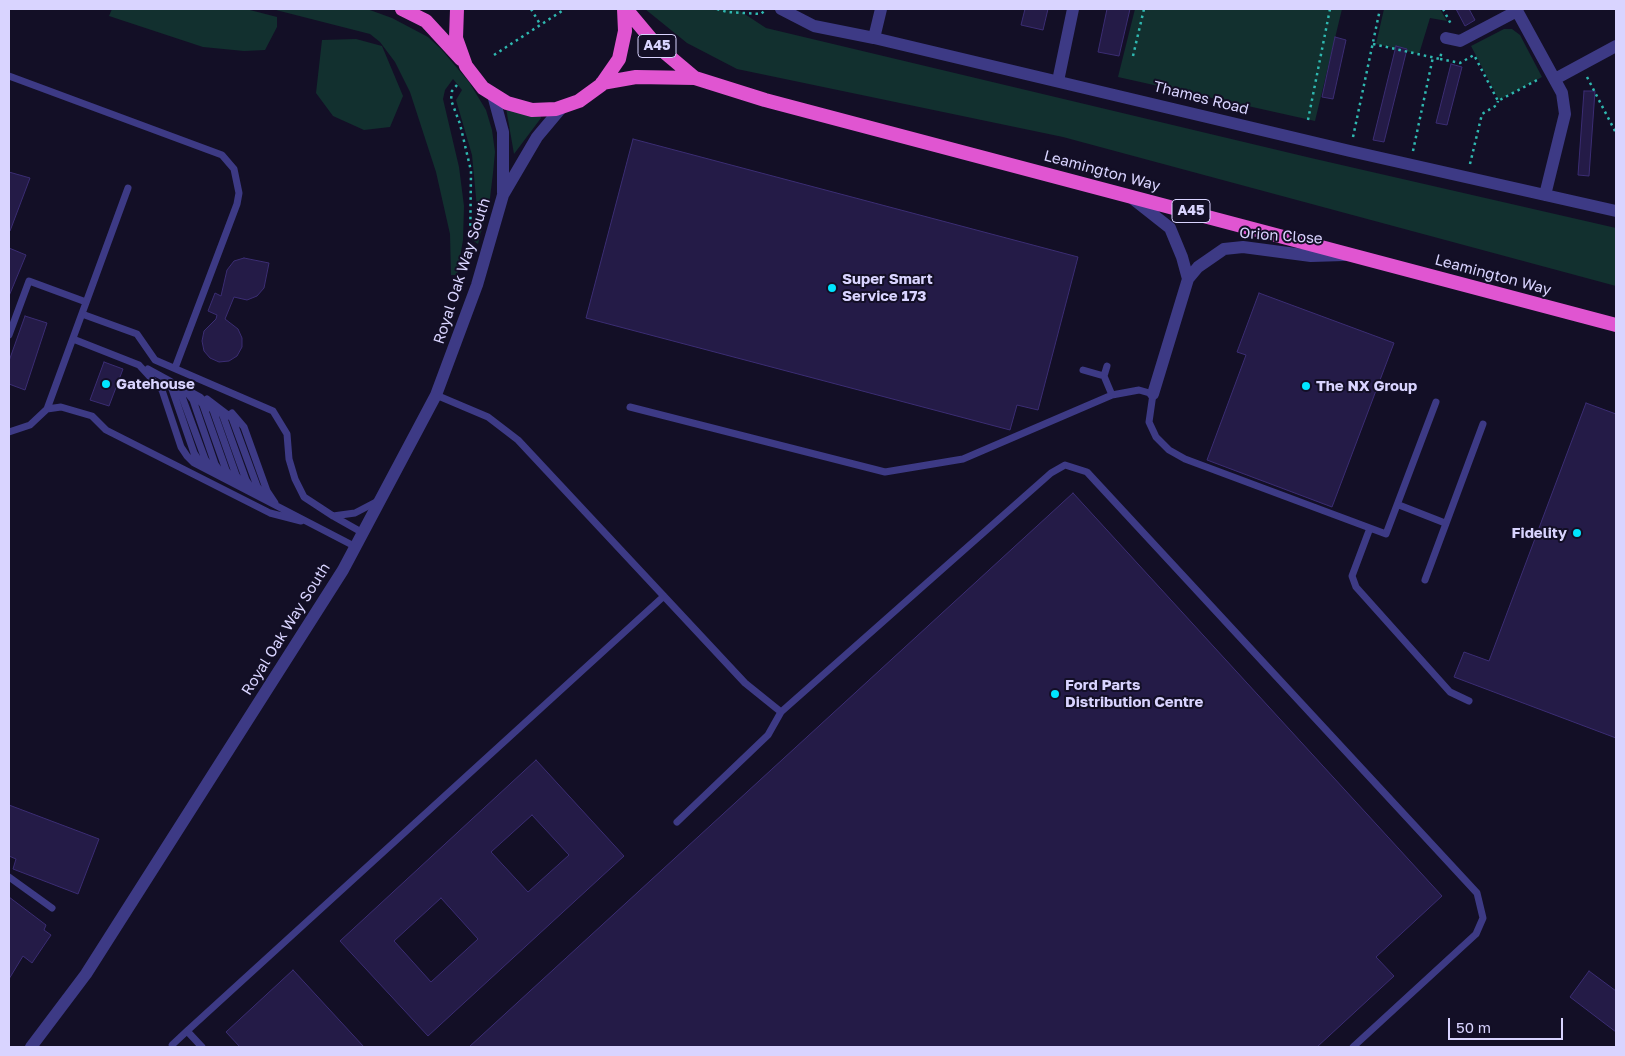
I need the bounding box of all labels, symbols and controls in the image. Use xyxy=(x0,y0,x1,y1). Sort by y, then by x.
road number: A45 xyxy=(638,34,676,58)
street label: Thames Road xyxy=(1152,77,1250,119)
street label: Leamington Way xyxy=(1042,147,1162,195)
street label: Royal Oak Way South xyxy=(430,196,494,346)
road number: A45 xyxy=(1172,200,1210,222)
street label: Orion Close xyxy=(1239,224,1323,248)
street label: Leamington Way xyxy=(1433,251,1553,299)
place label: Super Smart Service 173 xyxy=(842,270,933,305)
marker: Super Smart Service 173 xyxy=(826,282,838,294)
place label: Gatehouse xyxy=(116,375,195,393)
place label: The NX Group xyxy=(1316,377,1417,395)
marker: Gatehouse xyxy=(100,378,112,390)
marker: The NX Group xyxy=(1300,380,1312,392)
place label: Fidelity xyxy=(1512,524,1567,542)
marker: Fidelity xyxy=(1571,527,1583,539)
street label: Royal Oak Way South xyxy=(238,560,334,698)
place label: Ford Parts Distribution Centre xyxy=(1065,676,1203,711)
marker: Ford Parts Distribution Centre xyxy=(1049,688,1061,700)
scale bar xyxy=(1450,1008,1565,1040)
text: 50 m xyxy=(1456,1018,1491,1036)

